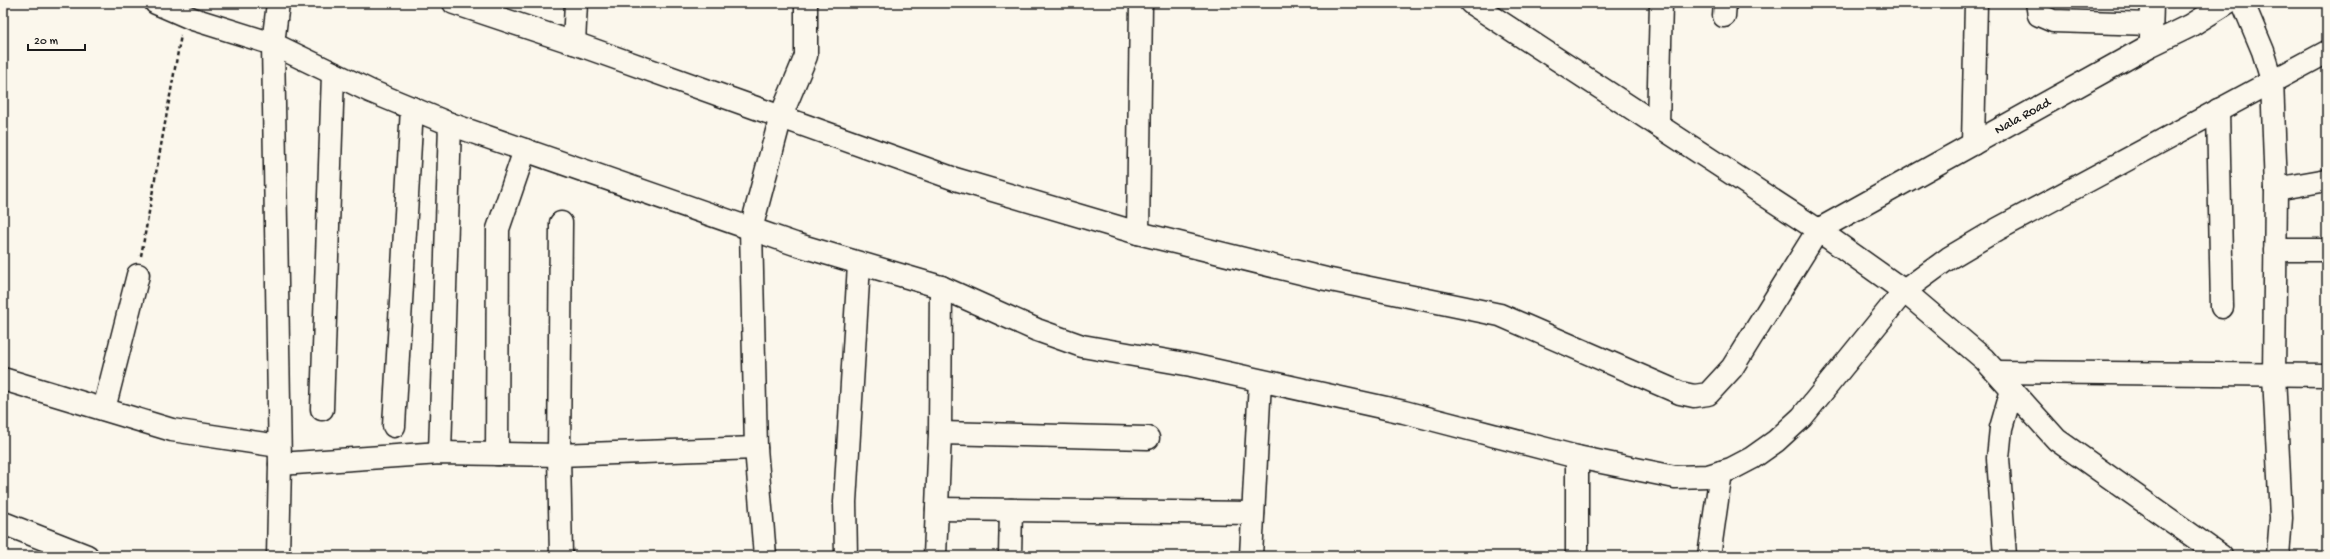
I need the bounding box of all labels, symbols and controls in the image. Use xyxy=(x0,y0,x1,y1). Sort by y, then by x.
scale bar xyxy=(28,26,85,52)
text: 20 m xyxy=(34,35,59,49)
street label: Nala Road xyxy=(1992,94,2056,139)

